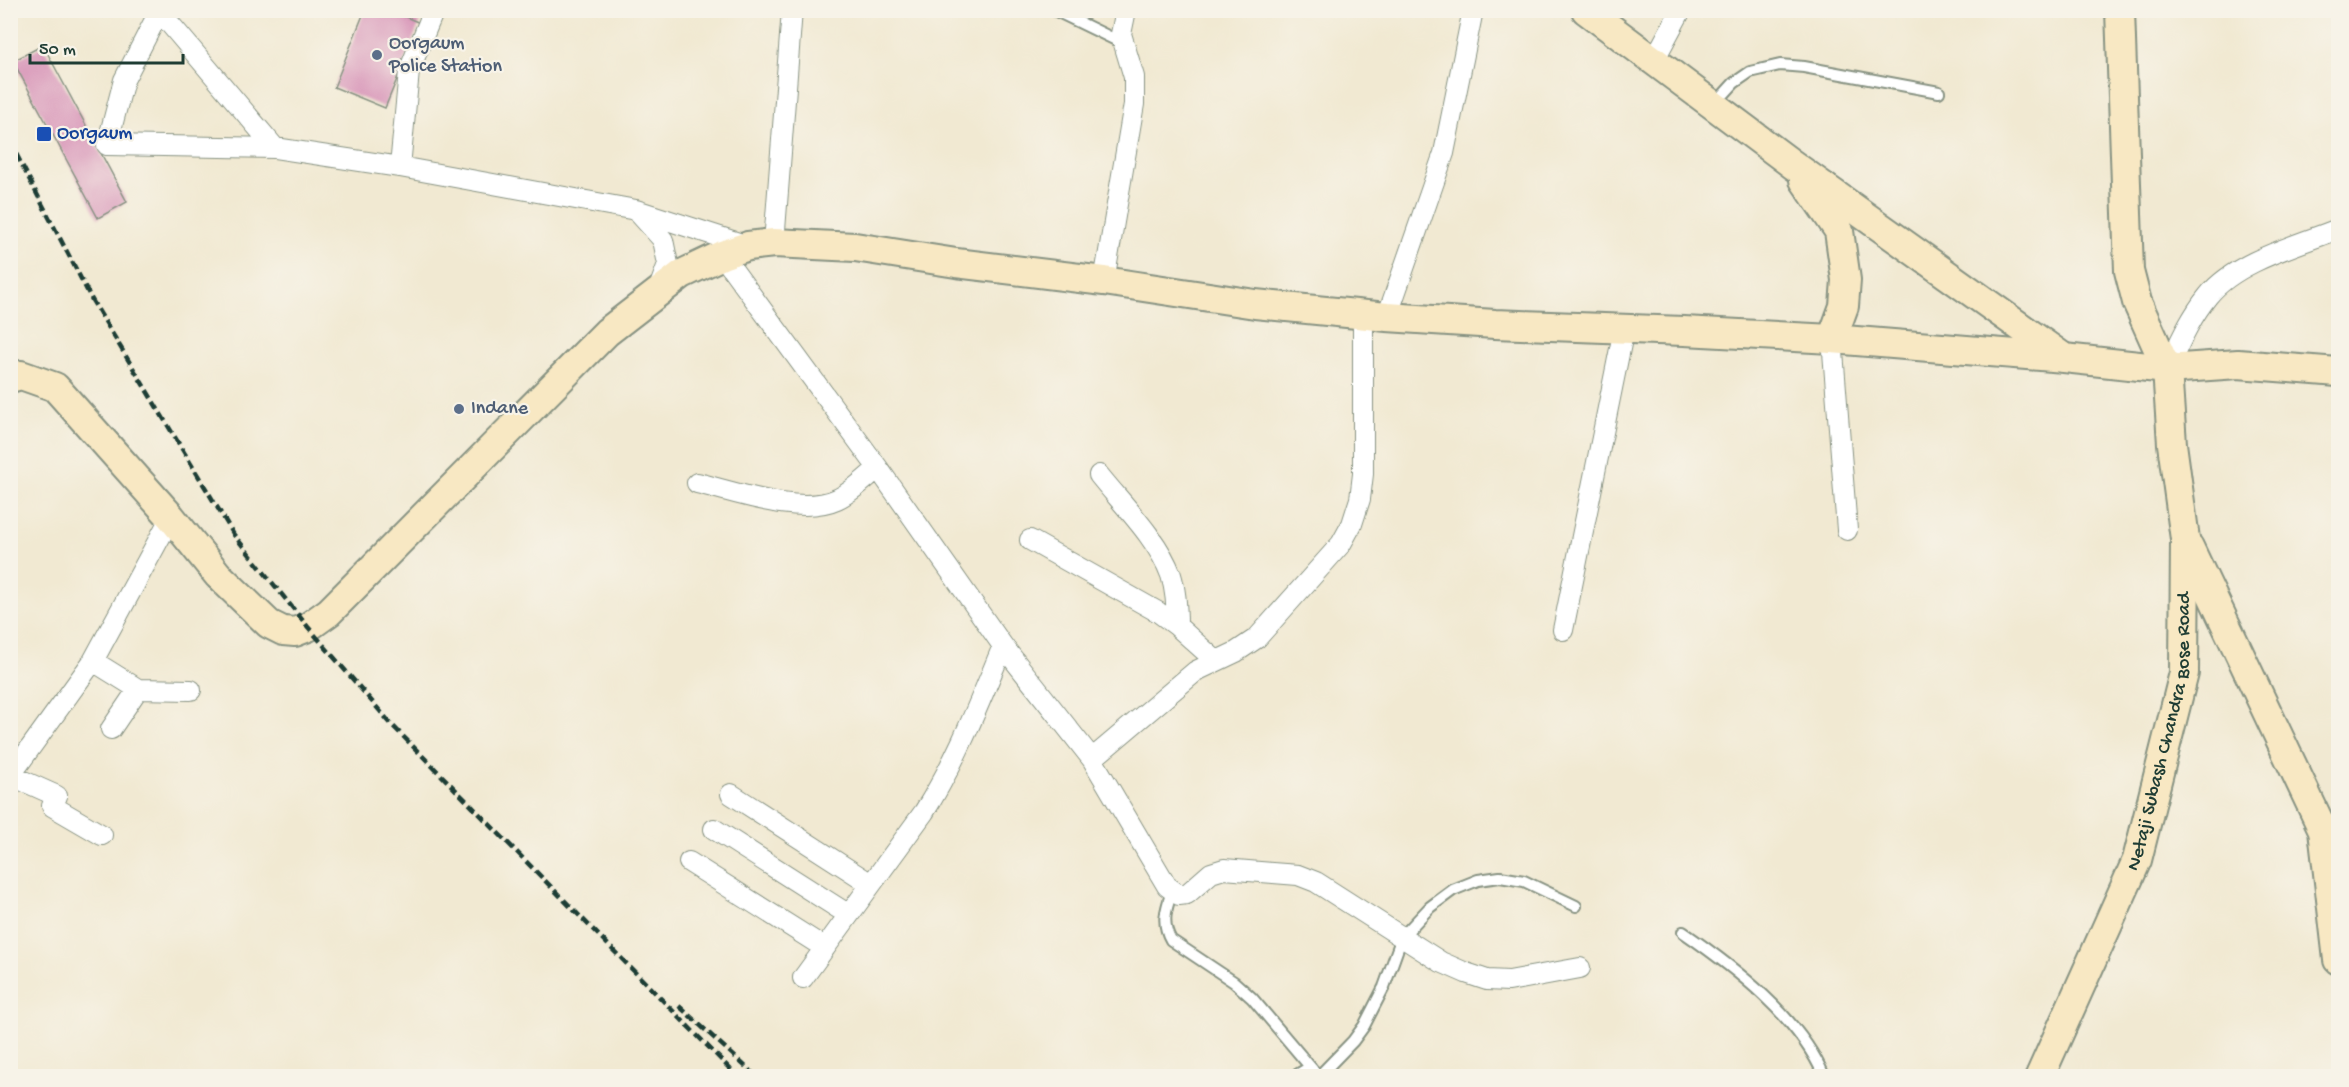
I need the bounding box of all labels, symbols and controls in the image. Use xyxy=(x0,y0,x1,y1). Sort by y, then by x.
scale bar xyxy=(30,27,183,65)
place label: Oorgaum Police Station xyxy=(388,33,502,79)
text: 50 m xyxy=(39,40,76,61)
marker: Oorgaum Police Station xyxy=(370,48,384,62)
place label: Oorgaum xyxy=(57,123,133,146)
marker: Oorgaum xyxy=(35,125,53,143)
place label: Indane xyxy=(471,398,529,421)
marker: Indane xyxy=(452,402,466,416)
street label: Netaji Subash Chandra Bose Road xyxy=(2122,590,2196,875)

